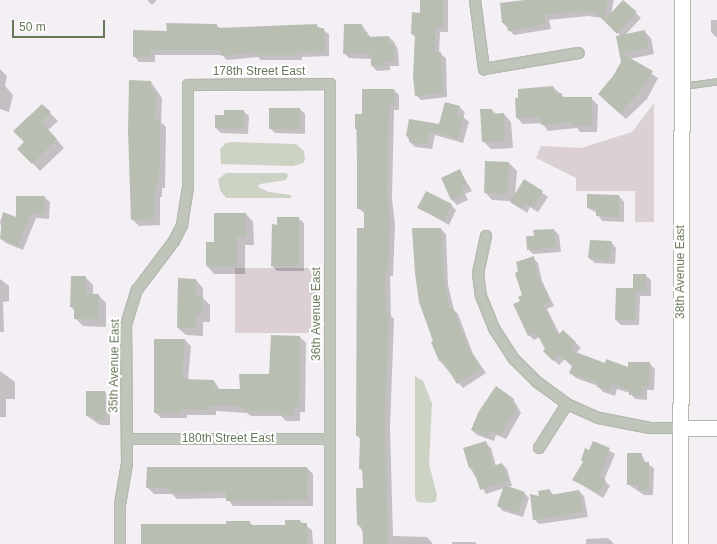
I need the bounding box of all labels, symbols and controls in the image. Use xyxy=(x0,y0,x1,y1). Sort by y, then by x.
scale bar xyxy=(14,12,107,38)
text: 50 m xyxy=(19,20,46,34)
street label: 178th Street East xyxy=(213,65,305,79)
street label: 38th Avenue East xyxy=(674,225,688,319)
street label: 36th Avenue East xyxy=(310,267,324,361)
street label: 35th Avenue East xyxy=(107,319,123,413)
street label: 180th Street East xyxy=(182,432,274,446)

